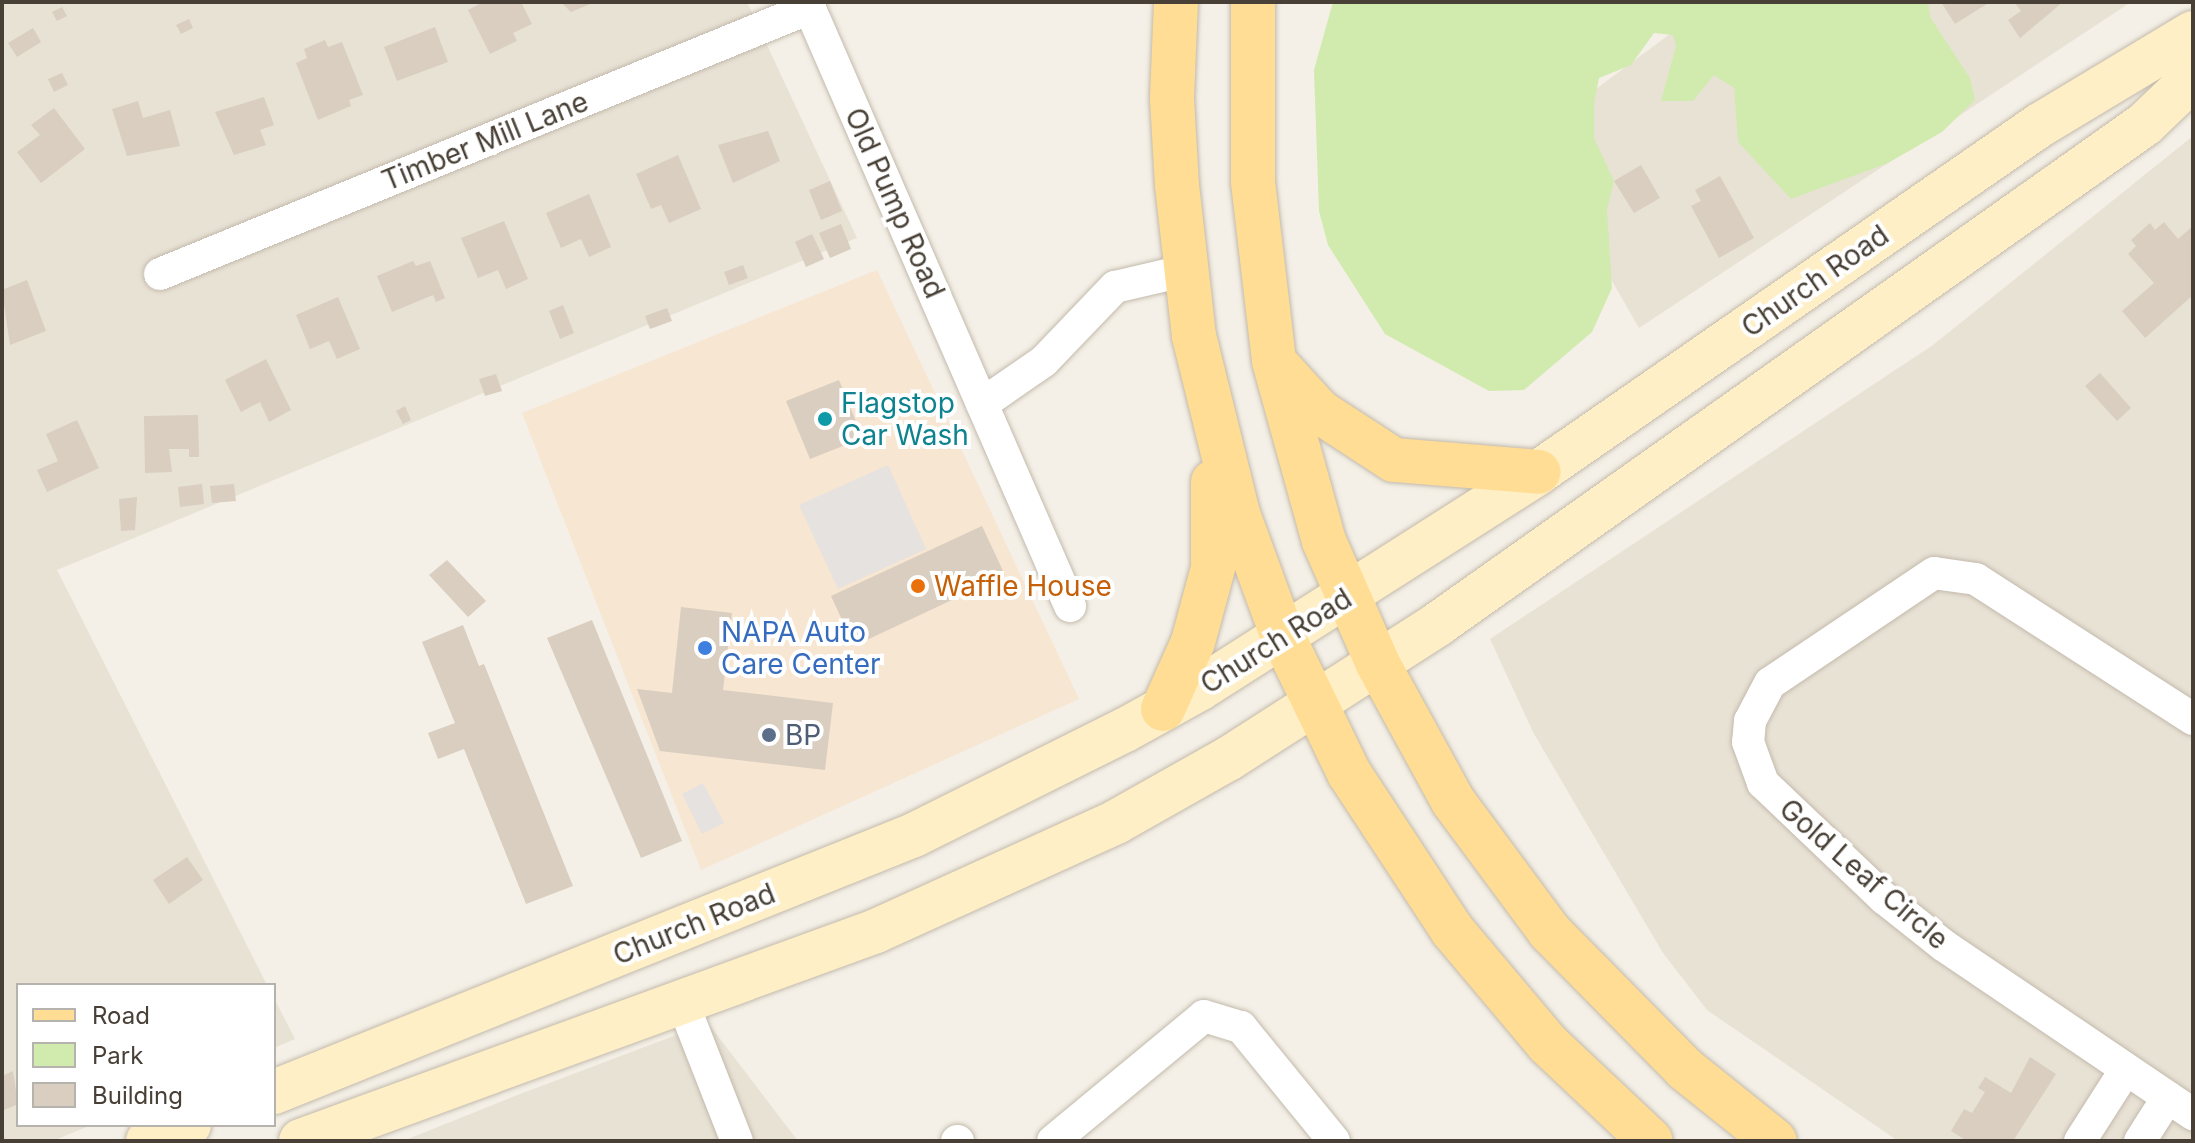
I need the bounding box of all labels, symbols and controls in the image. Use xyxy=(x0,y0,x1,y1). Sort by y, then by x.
street label: Timber Mill Lane xyxy=(377,84,593,198)
street label: Old Pump Road xyxy=(838,103,952,303)
street label: Church Road xyxy=(1735,218,1895,344)
place label: Flagstop Car Wash xyxy=(841,386,969,452)
marker: Flagstop Car Wash xyxy=(816,410,834,428)
place label: Waffle House xyxy=(934,569,1112,603)
marker: Waffle House xyxy=(909,577,927,595)
street label: Church Road xyxy=(1194,581,1358,701)
place label: NAPA Auto Care Center xyxy=(721,615,881,681)
marker: NAPA Auto Care Center xyxy=(696,639,714,657)
place label: BP xyxy=(785,718,821,752)
marker: BP xyxy=(760,726,778,744)
street label: Gold Leaf Circle xyxy=(1773,792,1955,956)
street label: Church Road xyxy=(608,876,780,972)
legend xyxy=(16,983,276,1127)
text: Road xyxy=(92,1001,150,1030)
text: Park xyxy=(92,1041,143,1070)
text: Building xyxy=(92,1081,183,1110)

